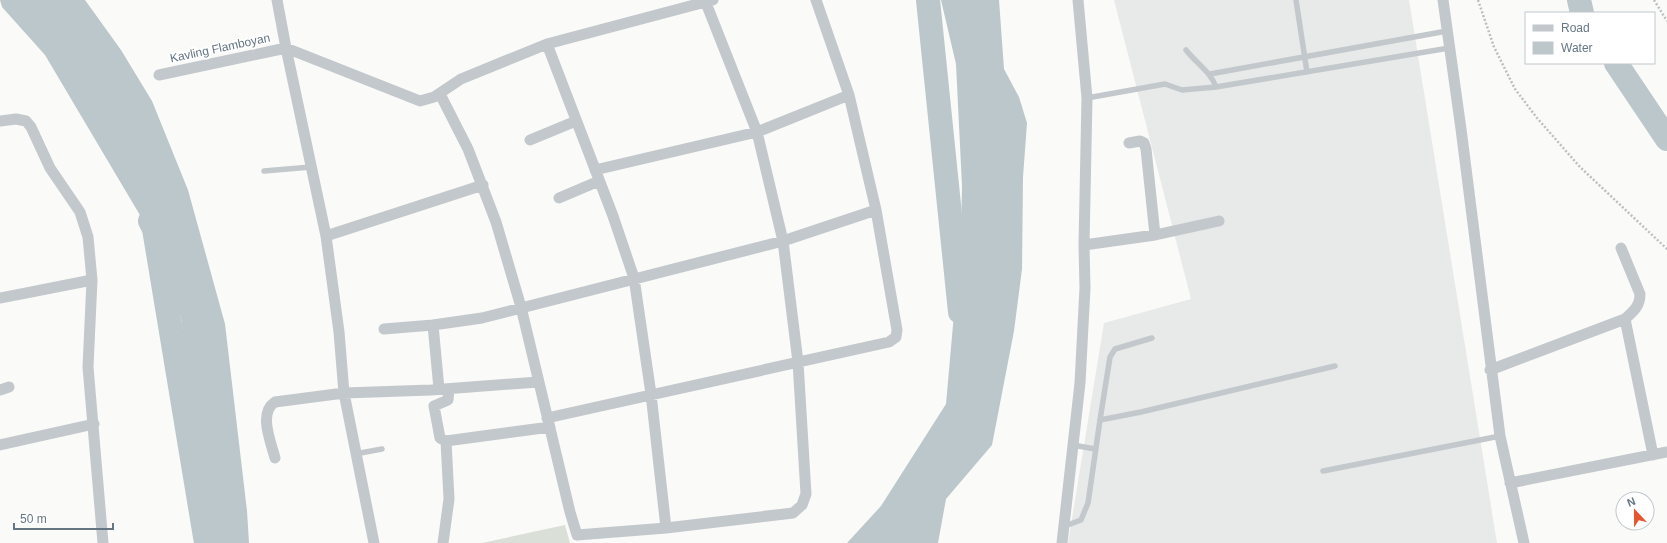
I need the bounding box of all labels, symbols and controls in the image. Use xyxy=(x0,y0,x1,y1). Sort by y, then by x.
legend xyxy=(1525,12,1655,64)
text: Road xyxy=(1561,21,1590,35)
street label: Kavling Flamboyan xyxy=(169,31,271,65)
text: Water xyxy=(1561,41,1593,55)
north arrow xyxy=(1615,491,1655,531)
text: N xyxy=(1625,495,1637,509)
scale bar xyxy=(14,505,113,531)
text: 50 m xyxy=(20,512,47,526)

